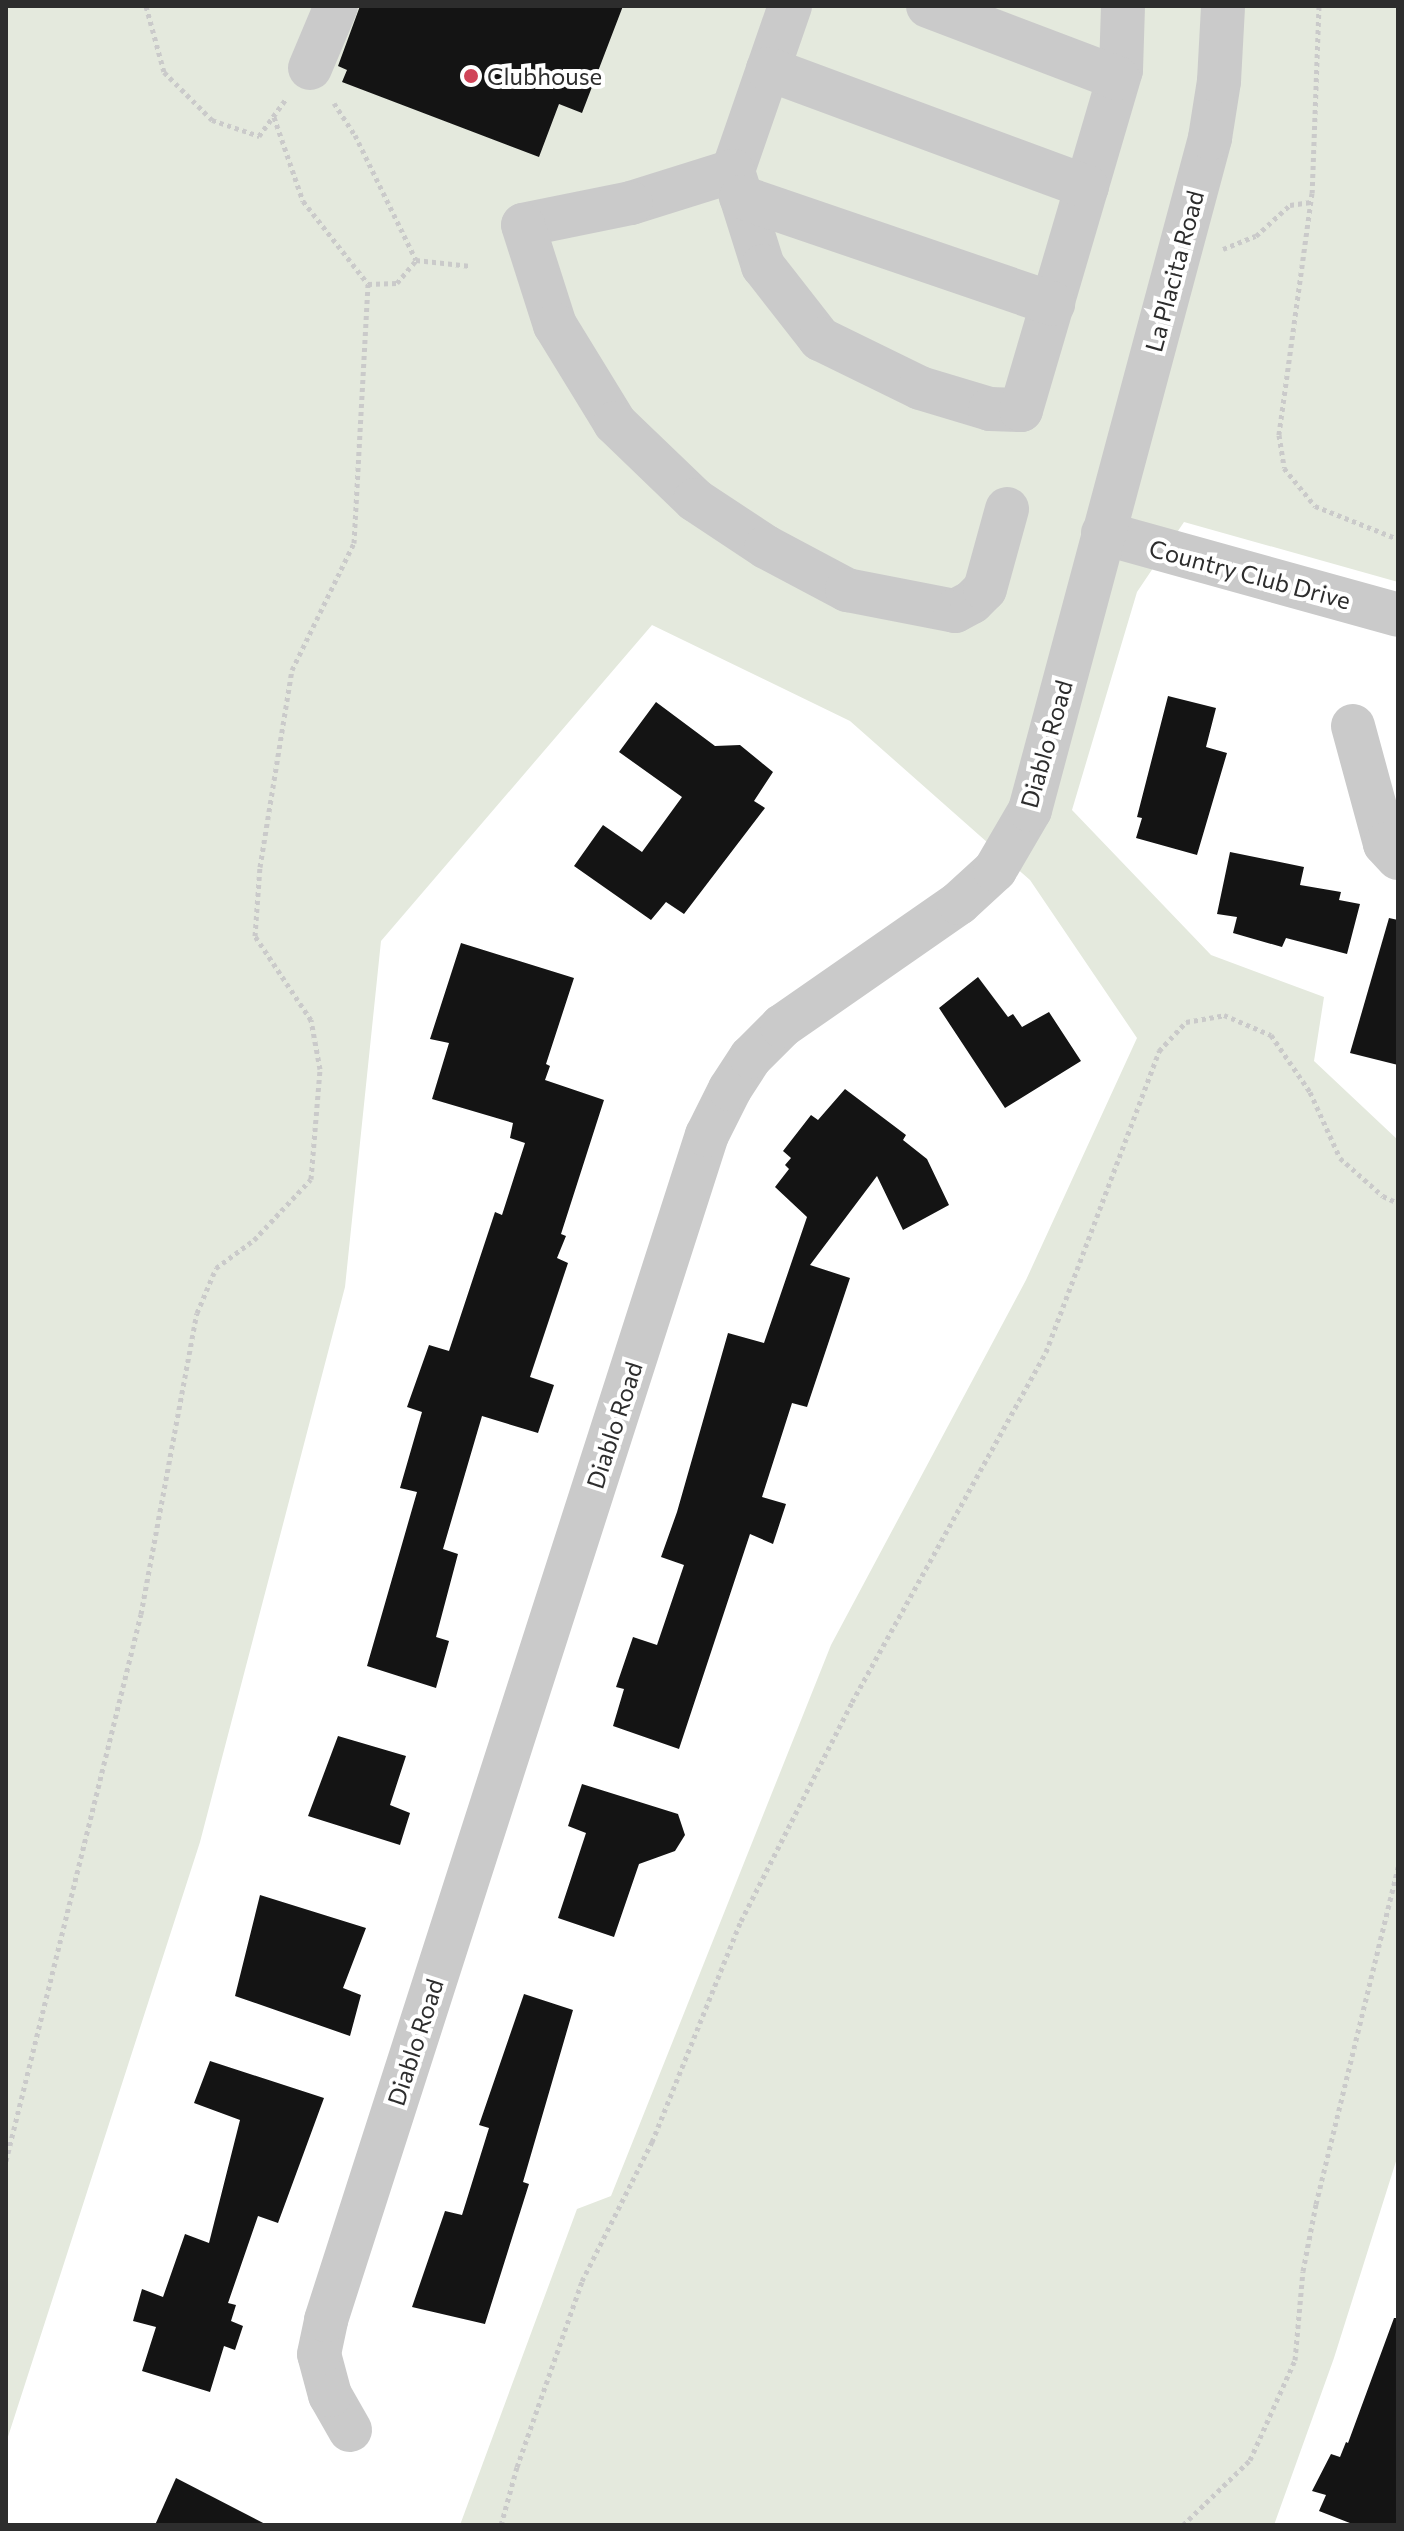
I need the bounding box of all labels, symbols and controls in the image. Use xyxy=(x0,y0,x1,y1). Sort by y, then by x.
place label: Clubhouse xyxy=(487,62,602,90)
marker: Clubhouse xyxy=(462,67,480,85)
street label: La Placita Road xyxy=(1139,187,1209,355)
street label: Country Club Drive xyxy=(1146,533,1354,615)
street label: Diablo Road xyxy=(1014,677,1078,811)
street label: Diablo Road xyxy=(580,1358,648,1492)
street label: Diablo Road xyxy=(381,1975,449,2109)

